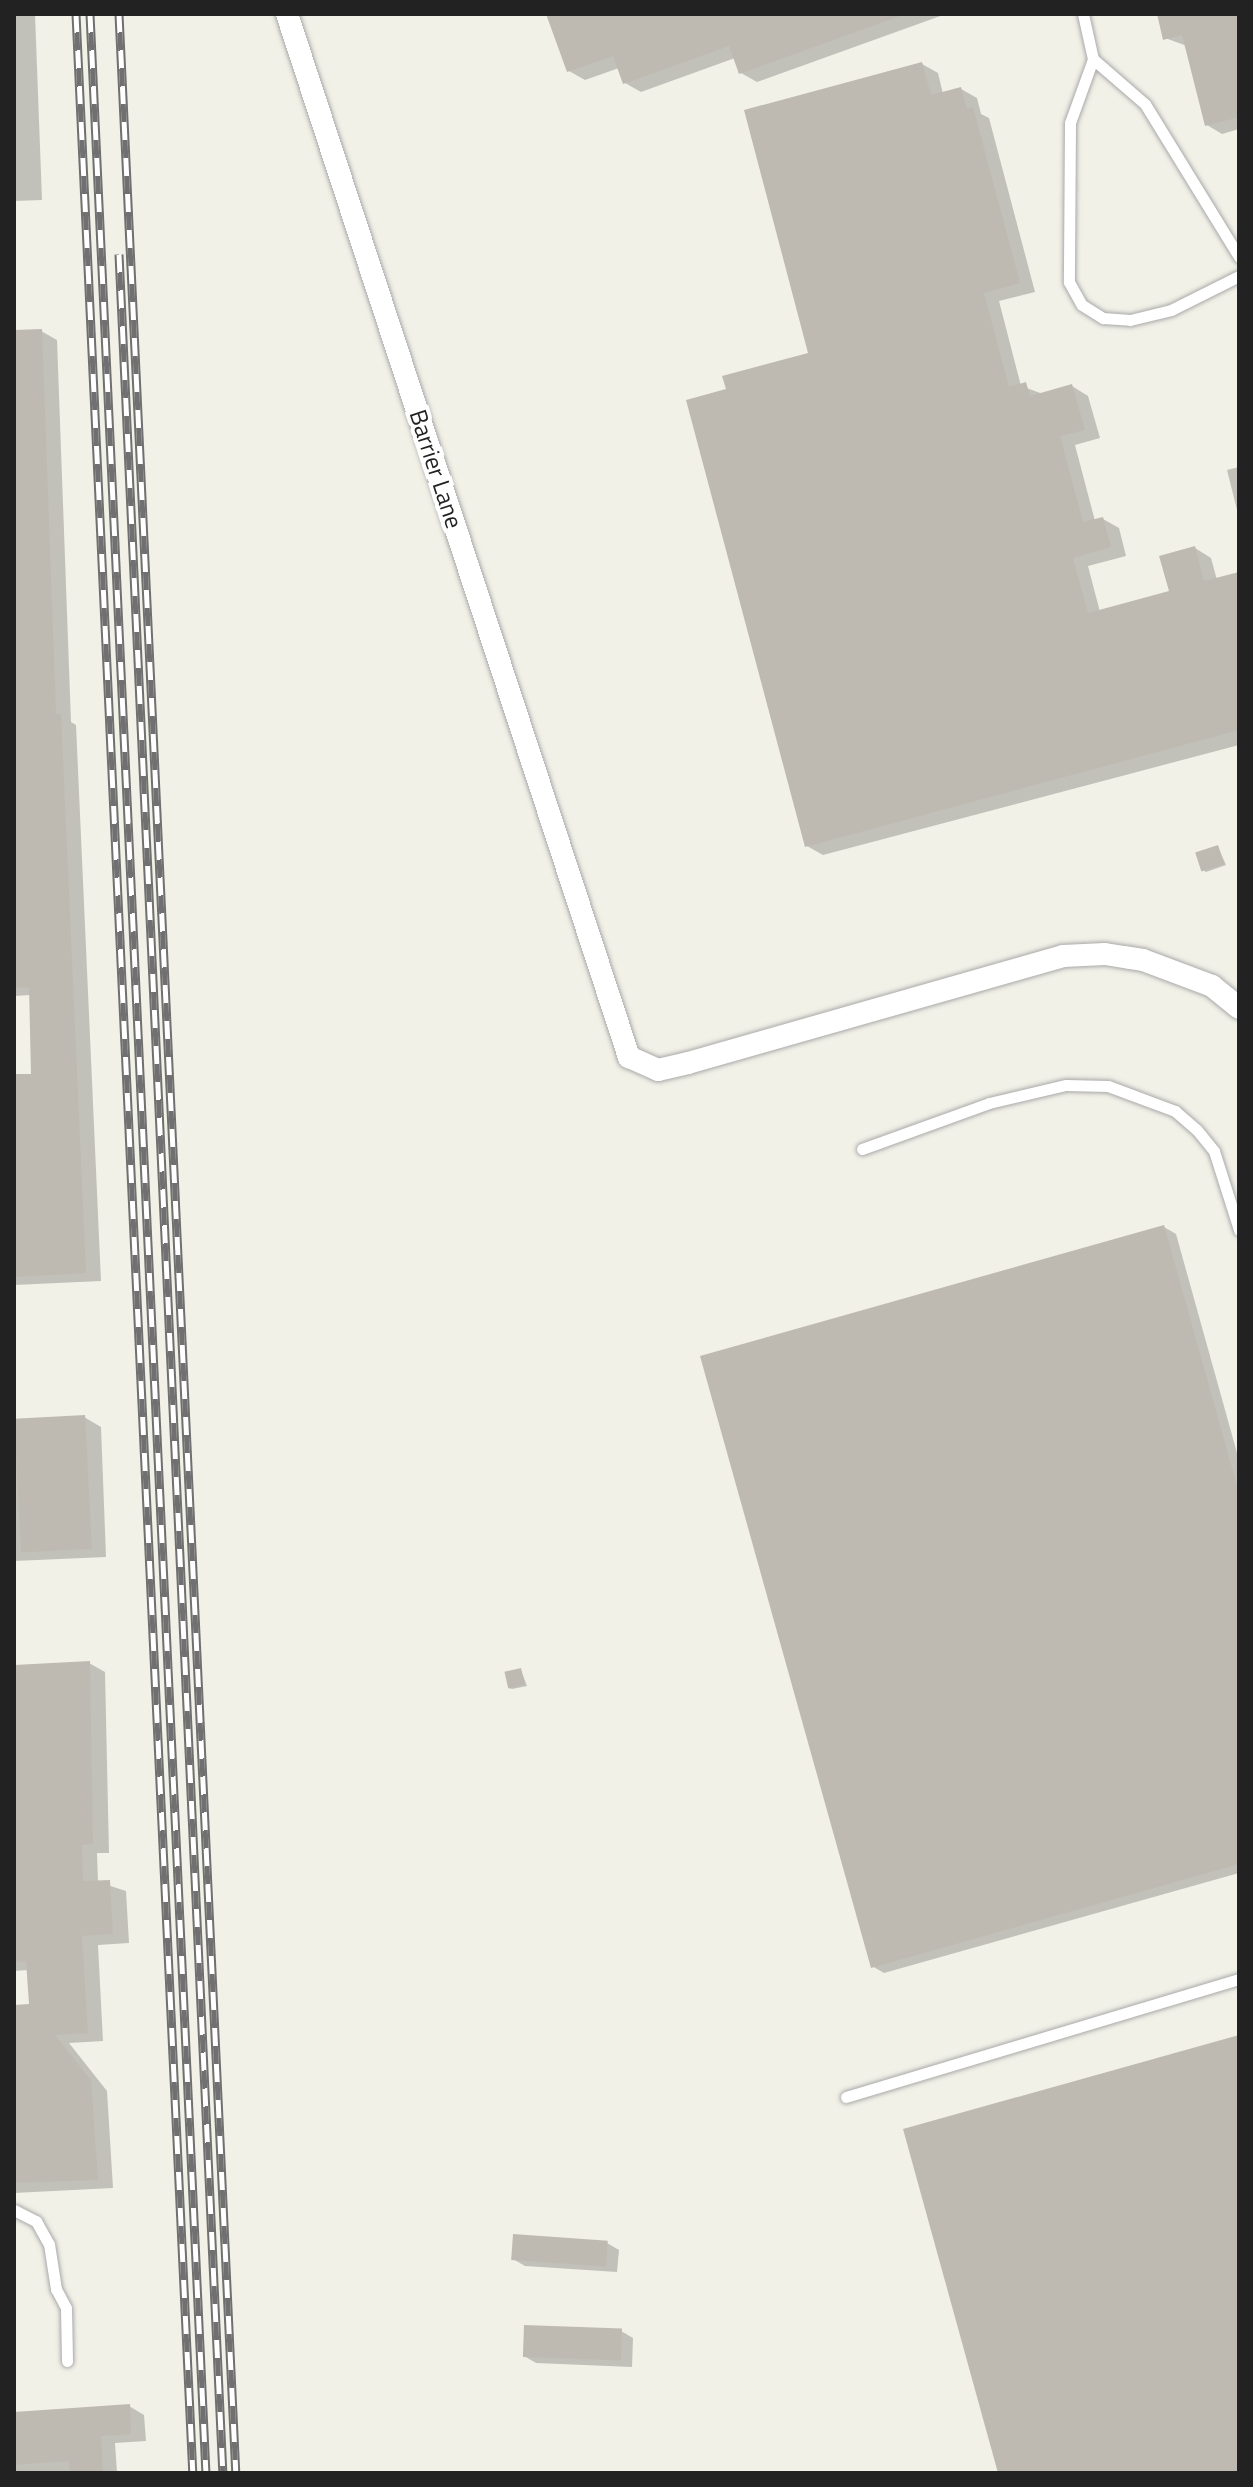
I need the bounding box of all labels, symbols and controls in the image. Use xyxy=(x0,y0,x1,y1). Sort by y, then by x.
street label: Barrier Lane xyxy=(403,406,469,532)

